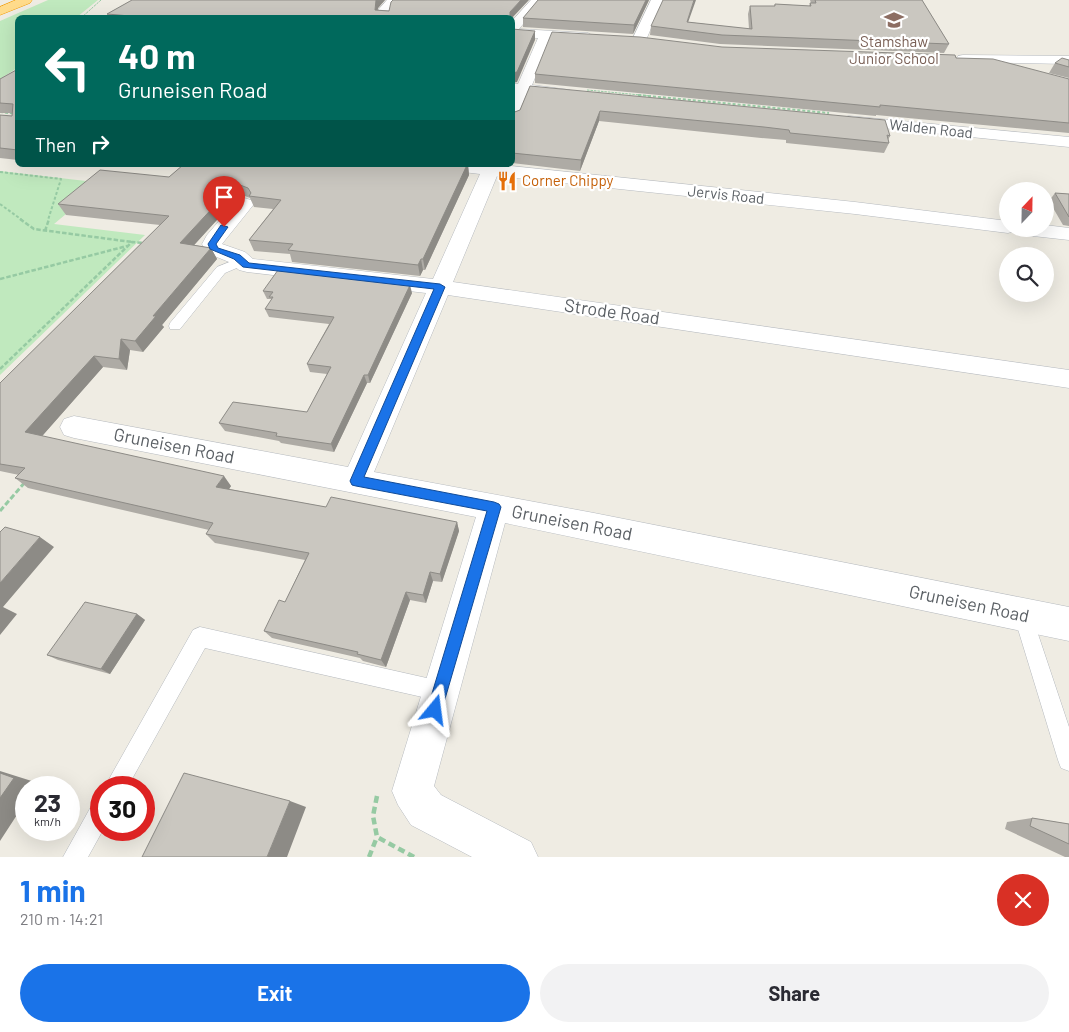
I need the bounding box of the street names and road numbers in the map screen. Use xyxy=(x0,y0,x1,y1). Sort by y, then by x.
street label: Walden Road xyxy=(888,115,974,141)
street label: Jervis Road xyxy=(687,181,765,207)
street label: Strode Road xyxy=(563,293,661,329)
street label: Gruneisen Road xyxy=(112,423,236,467)
street label: Gruneisen Road xyxy=(510,500,634,544)
street label: Gruneisen Road xyxy=(907,580,1031,627)

